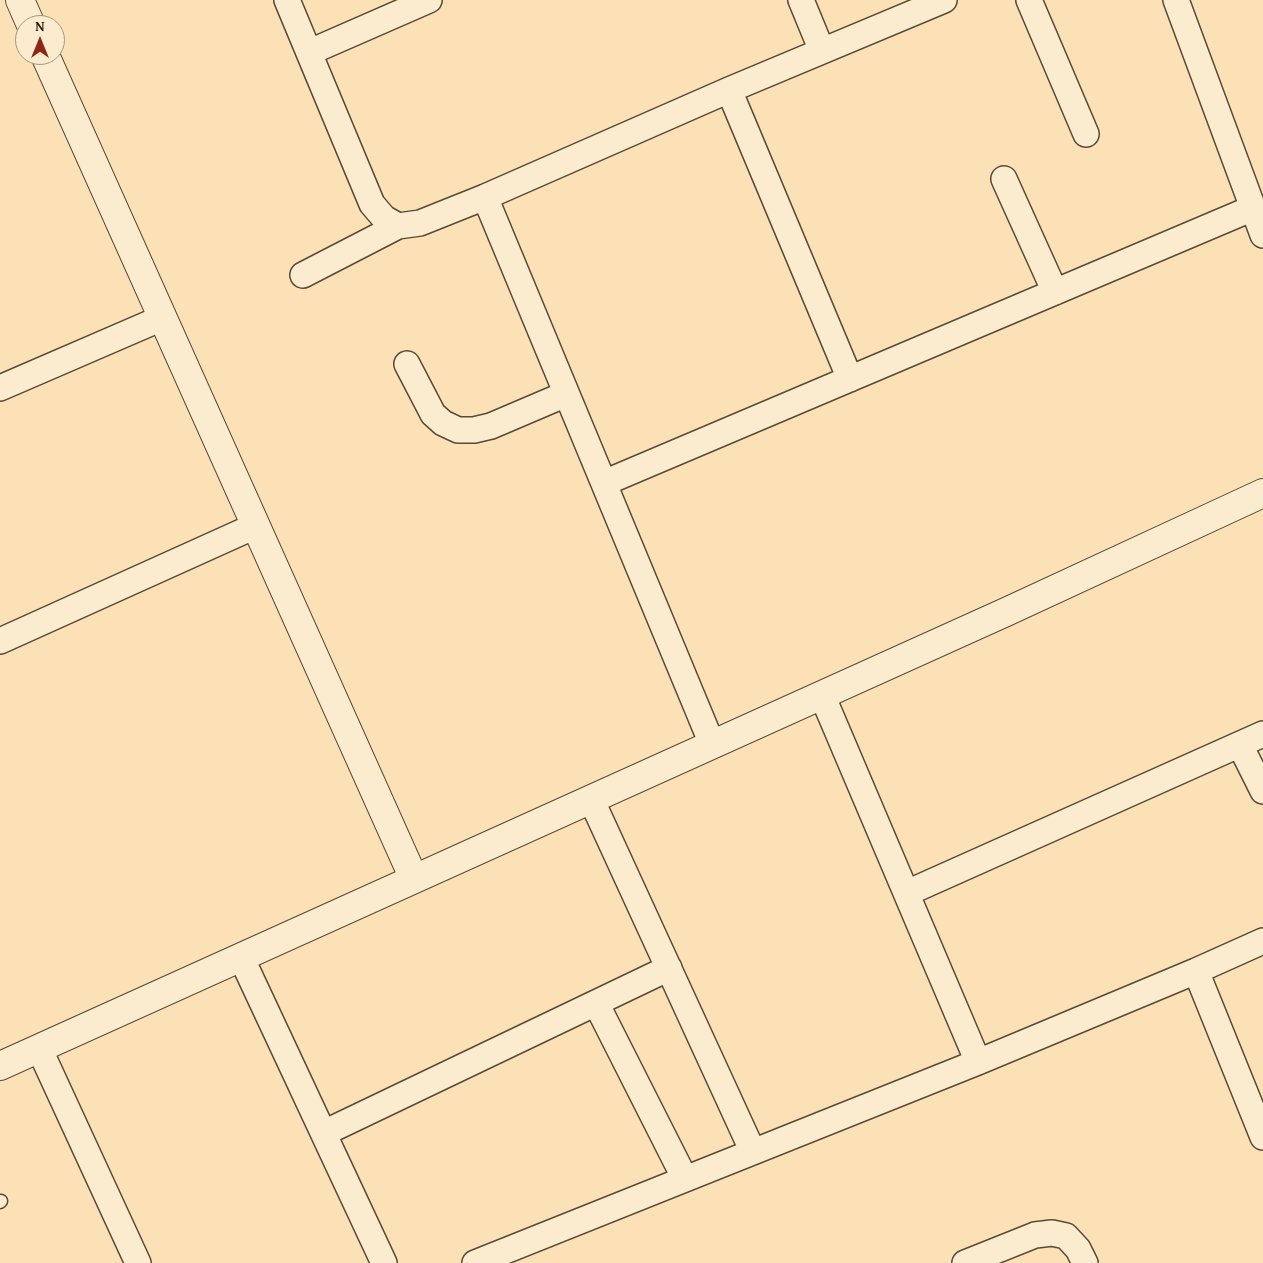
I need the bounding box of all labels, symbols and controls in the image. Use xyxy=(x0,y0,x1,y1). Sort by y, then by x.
north arrow xyxy=(15,15,65,65)
text: N xyxy=(35,16,45,36)

